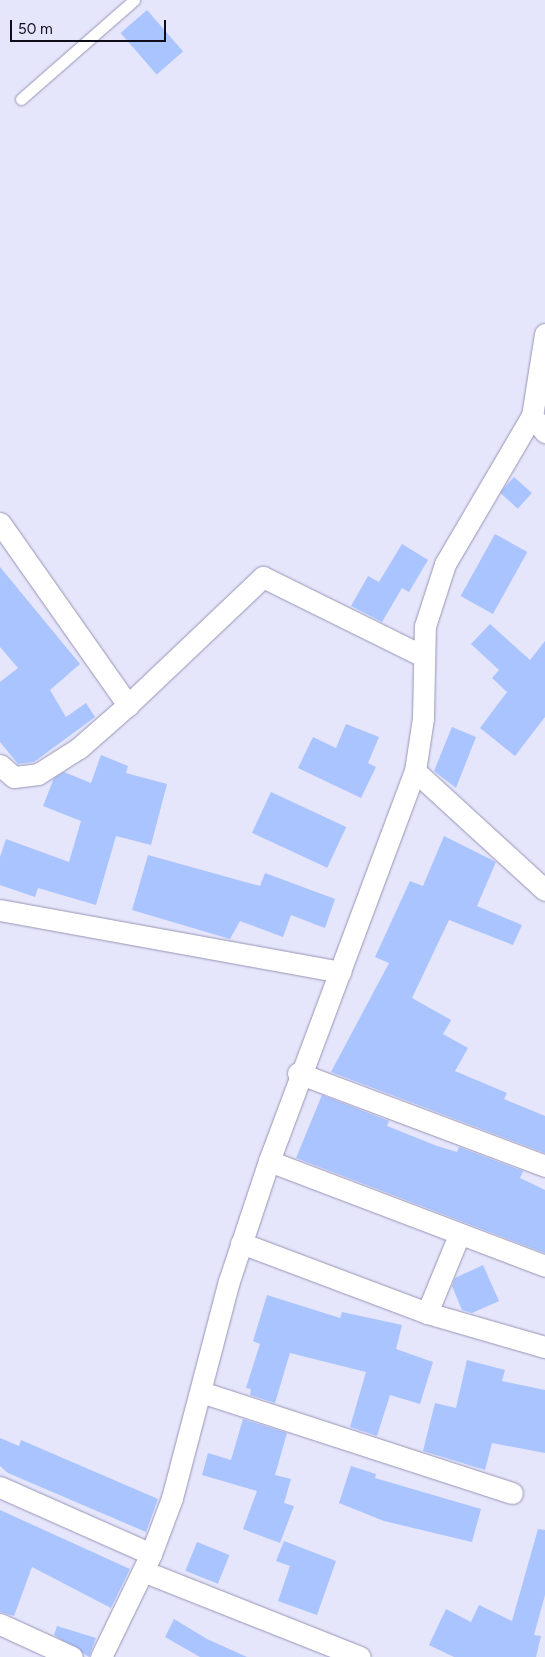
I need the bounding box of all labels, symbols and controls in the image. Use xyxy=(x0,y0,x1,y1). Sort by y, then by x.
scale bar xyxy=(12,10,169,42)
text: 50 m xyxy=(18,20,53,38)

